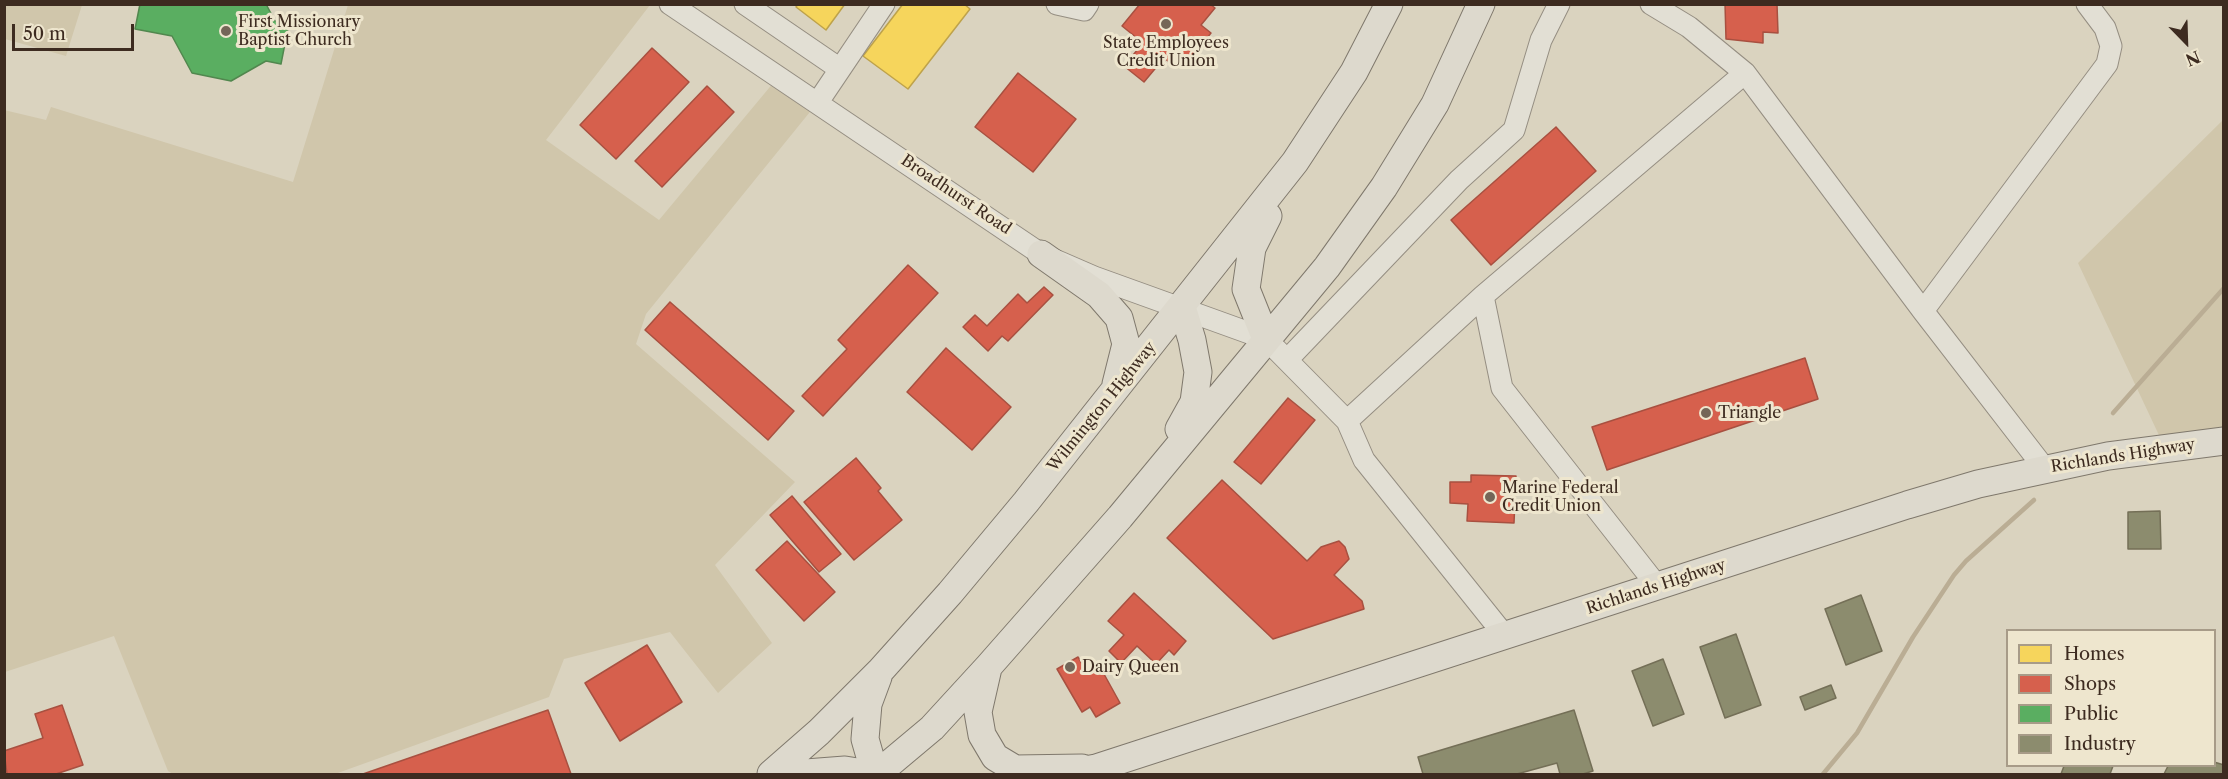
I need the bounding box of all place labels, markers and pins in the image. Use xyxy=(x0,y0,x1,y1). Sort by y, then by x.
place label: First Missionary Baptist Church xyxy=(238,12,361,50)
marker: State Employees Credit Union xyxy=(1159,17,1173,31)
marker: First Missionary Baptist Church xyxy=(219,24,233,38)
place label: State Employees Credit Union xyxy=(1103,33,1229,71)
place label: Triangle xyxy=(1718,403,1781,423)
marker: Triangle xyxy=(1699,406,1713,420)
place label: Marine Federal Credit Union xyxy=(1502,478,1619,516)
marker: Marine Federal Credit Union xyxy=(1483,490,1497,504)
place label: Dairy Queen xyxy=(1082,657,1179,677)
marker: Dairy Queen xyxy=(1063,660,1077,674)

